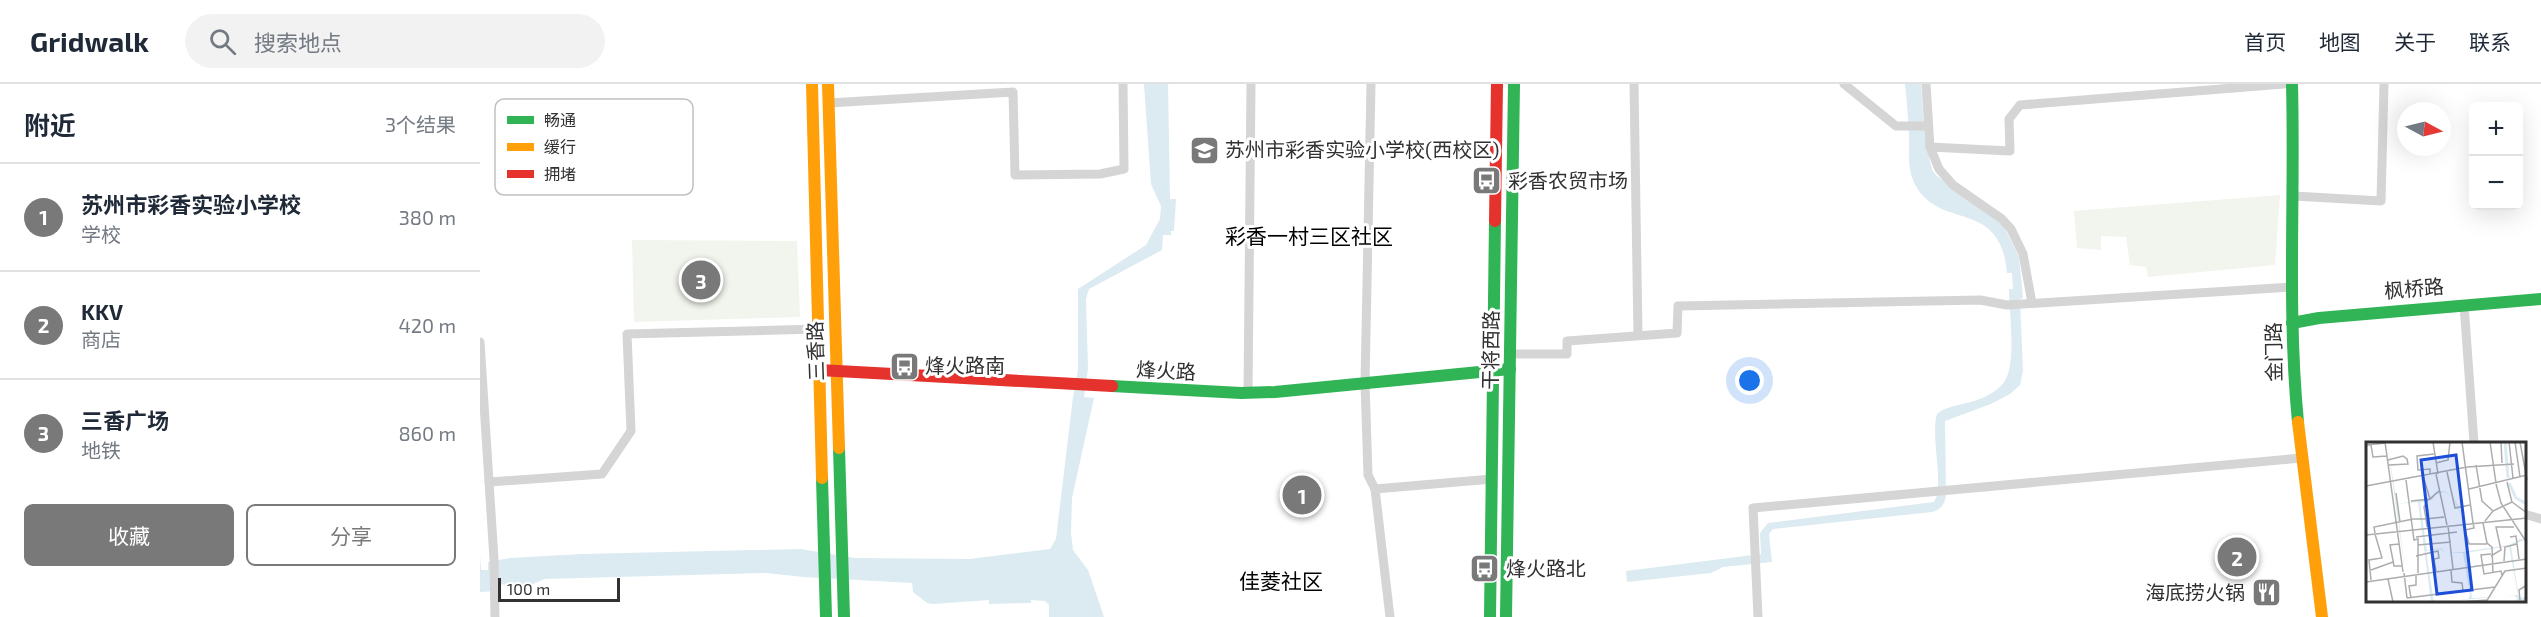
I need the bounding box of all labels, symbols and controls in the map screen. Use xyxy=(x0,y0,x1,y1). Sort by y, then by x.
search box xyxy=(185,14,605,68)
text: Gridwalk xyxy=(30,24,149,58)
icon: search xyxy=(206,25,239,58)
text: 搜索地点 xyxy=(254,29,342,55)
text: 首页 xyxy=(2244,29,2286,54)
text: 地图 xyxy=(2319,29,2361,54)
text: 关于 xyxy=(2394,29,2436,54)
text: 联系 xyxy=(2469,29,2511,54)
legend xyxy=(495,99,693,195)
north arrow xyxy=(2397,102,2451,156)
map controls xyxy=(2469,102,2523,210)
button: + xyxy=(2469,102,2523,156)
text: 附近 xyxy=(24,109,76,140)
text: 畅通 xyxy=(544,110,576,129)
text: 3个结果 xyxy=(385,112,456,136)
school or university icon: 苏州市彩香实验小学校(西校区) xyxy=(1188,134,1220,166)
text: 缓行 xyxy=(544,137,576,156)
place label: 苏州市彩香实验小学校(西校区) xyxy=(1225,137,1499,161)
button: − xyxy=(2469,156,2523,210)
text: 拥堵 xyxy=(544,164,576,183)
bus stop icon: 彩香农贸市场 xyxy=(1471,165,1503,197)
place label: 彩香农贸市场 xyxy=(1508,168,1628,192)
text: 苏州市彩香实验小学校 xyxy=(81,191,301,217)
text: 1 xyxy=(39,205,48,229)
text: 380 m xyxy=(399,205,456,229)
text: 学校 xyxy=(81,222,121,246)
district label: 彩香一村三区社区 xyxy=(1225,223,1393,248)
pin: 3 xyxy=(682,258,720,302)
street label: 枫桥路 xyxy=(2383,273,2445,303)
text: KKV xyxy=(81,298,123,324)
street label: 干将西路 xyxy=(1477,310,1503,390)
text: 2 xyxy=(38,313,49,337)
text: 420 m xyxy=(398,313,456,337)
street label: 三香路 xyxy=(802,321,828,381)
street label: 金门路 xyxy=(2260,322,2286,382)
text: 商店 xyxy=(81,327,121,351)
bus stop icon: 烽火路南 xyxy=(888,350,920,382)
place label: 烽火路南 xyxy=(925,353,1005,377)
street label: 烽火路 xyxy=(1135,356,1197,384)
your location xyxy=(1735,366,1764,395)
text: 三香广场 xyxy=(81,407,169,433)
text: 3 xyxy=(38,421,49,445)
text: 860 m xyxy=(398,421,456,445)
text: 地铁 xyxy=(81,438,121,462)
inset map xyxy=(2366,442,2526,602)
pin: 1 xyxy=(1282,472,1322,518)
button: 收藏 xyxy=(24,504,234,566)
button: 分享 xyxy=(246,504,456,566)
pin: 2 xyxy=(2218,534,2256,580)
bus stop icon: 烽火路北 xyxy=(1469,553,1501,585)
place label: 烽火路北 xyxy=(1506,556,1586,580)
district label: 佳菱社区 xyxy=(1239,568,1323,593)
scale bar xyxy=(498,575,620,602)
restaurant icon: 海底捞火锅 xyxy=(2250,577,2282,609)
text: 100 m xyxy=(507,579,550,598)
place label: 海底捞火锅 xyxy=(2145,580,2245,604)

